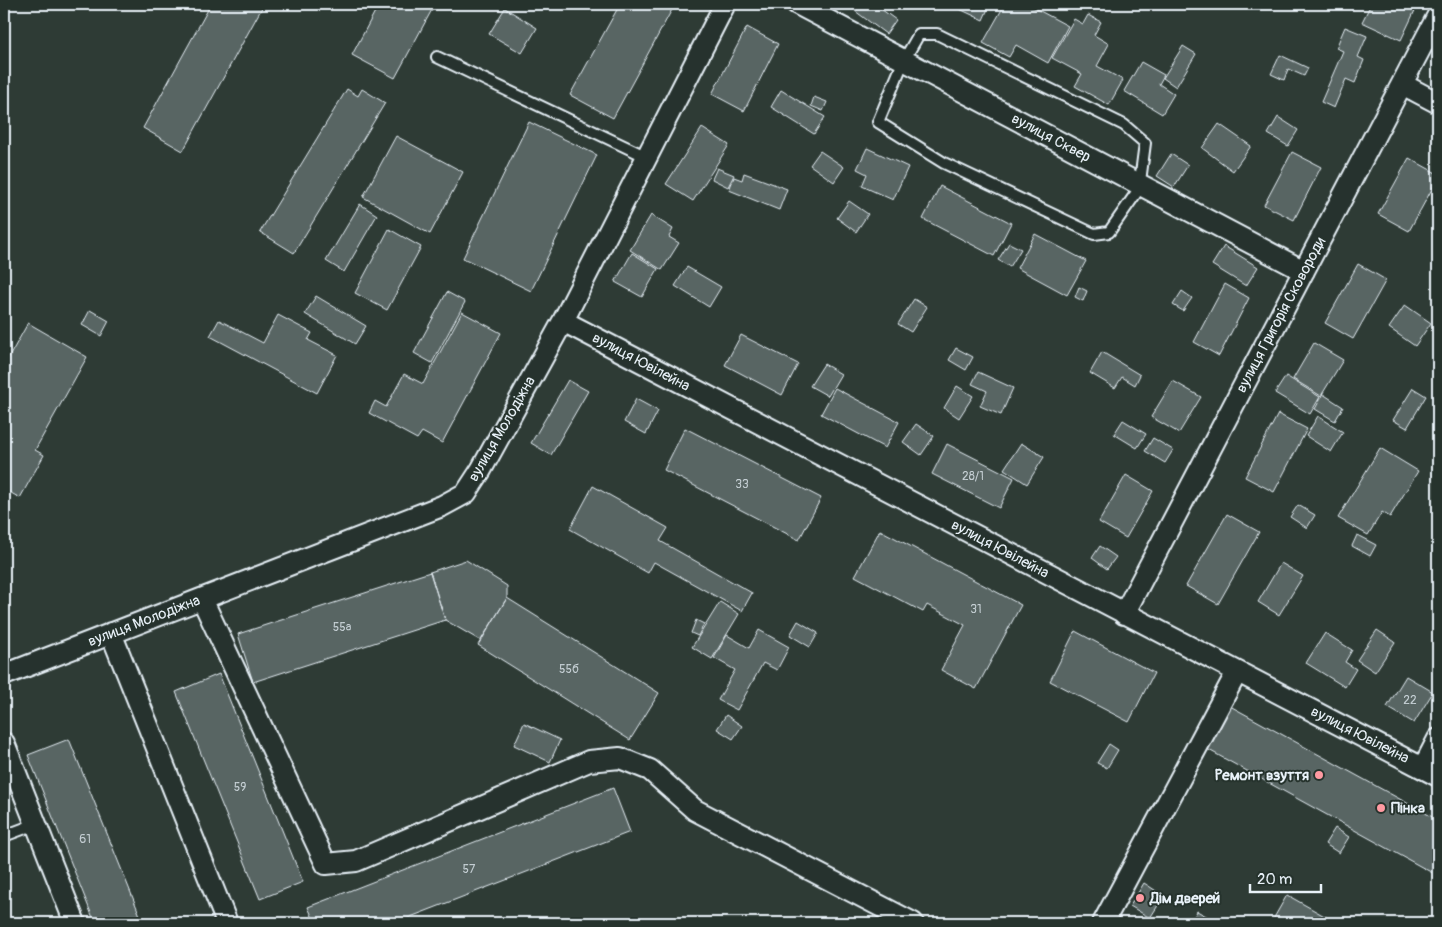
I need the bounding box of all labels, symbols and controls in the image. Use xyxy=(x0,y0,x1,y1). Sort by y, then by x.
street label: вулиця Сквер xyxy=(1008,109,1094,167)
street label: вулиця Григорія Сковороди xyxy=(1232,234,1330,396)
street label: вулиця Ювілейна xyxy=(589,328,693,396)
street label: вулиця Молодіжна xyxy=(464,373,540,485)
house number: 28/1 xyxy=(962,469,984,484)
house number: 33 xyxy=(735,477,749,492)
street label: вулиця Ювілейна xyxy=(948,515,1052,583)
street label: вулиця Молодіжна xyxy=(85,591,203,651)
house number: 31 xyxy=(970,602,982,617)
house number: 55а xyxy=(333,620,352,635)
house number: 55б xyxy=(559,662,579,677)
house number: 22 xyxy=(1403,693,1417,708)
street label: вулиця Ювілейна xyxy=(1308,702,1412,768)
place label: Ремонт взуття xyxy=(1215,766,1309,785)
marker: Ремонт взуття xyxy=(1313,769,1325,781)
house number: 59 xyxy=(234,780,246,795)
place label: Пінка xyxy=(1391,799,1425,818)
marker: Пінка xyxy=(1375,802,1387,814)
house number: 61 xyxy=(79,832,91,847)
house number: 57 xyxy=(463,862,476,877)
scale bar xyxy=(1250,862,1321,894)
text: 20 m xyxy=(1257,870,1292,889)
place label: Дім дверей xyxy=(1149,889,1220,908)
marker: Дім дверей xyxy=(1134,892,1146,904)

